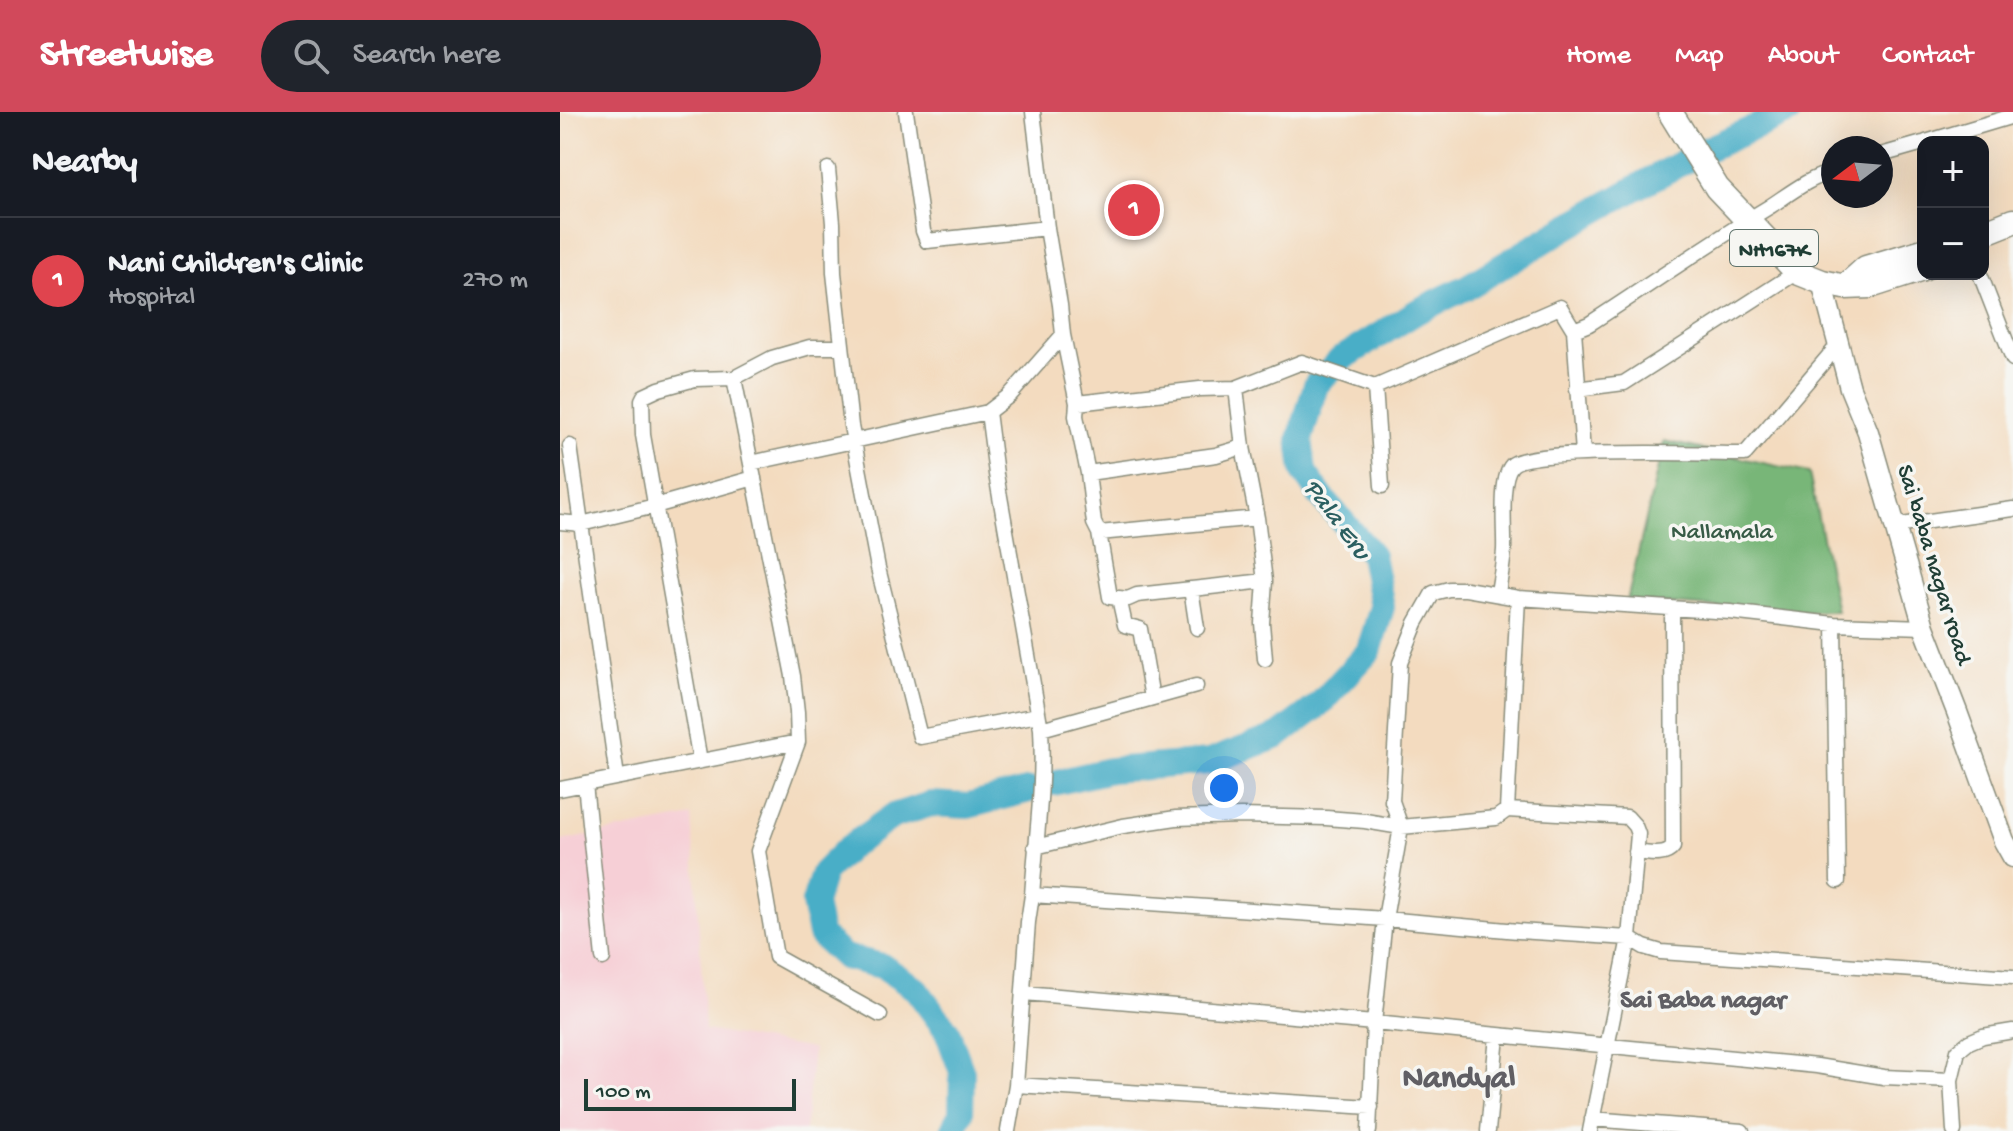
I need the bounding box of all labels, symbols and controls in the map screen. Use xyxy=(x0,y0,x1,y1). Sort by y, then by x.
search box xyxy=(261,20,821,92)
text: Streetwise xyxy=(40,34,213,78)
icon: search xyxy=(289,34,333,78)
text: Search here xyxy=(353,39,500,74)
text: Home xyxy=(1566,40,1631,73)
text: Map xyxy=(1675,40,1724,73)
text: About xyxy=(1768,40,1838,73)
text: Contact xyxy=(1882,40,1973,73)
north arrow xyxy=(1821,136,1893,208)
map controls xyxy=(1917,136,1989,280)
button: + xyxy=(1917,136,1989,208)
text: Nearby xyxy=(32,144,137,184)
pin: 1 xyxy=(1108,180,1160,240)
button: − xyxy=(1917,208,1989,280)
road number: NH167K xyxy=(1730,230,1818,266)
text: Nani Children's Clinic xyxy=(108,248,362,283)
text: 1 xyxy=(53,266,63,297)
text: 270 m xyxy=(462,266,528,297)
text: Hospital xyxy=(108,283,195,314)
street label: Sai baba nagar road xyxy=(1888,462,1977,670)
water label: Pala Eru xyxy=(1295,474,1377,568)
park label: Nallamala xyxy=(1671,519,1774,548)
your location xyxy=(1204,768,1244,808)
district label: Sai Baba nagar xyxy=(1620,987,1789,1018)
district label: Nandyal xyxy=(1402,1061,1516,1099)
scale bar xyxy=(584,1075,796,1111)
text: 100 m xyxy=(596,1080,651,1106)

